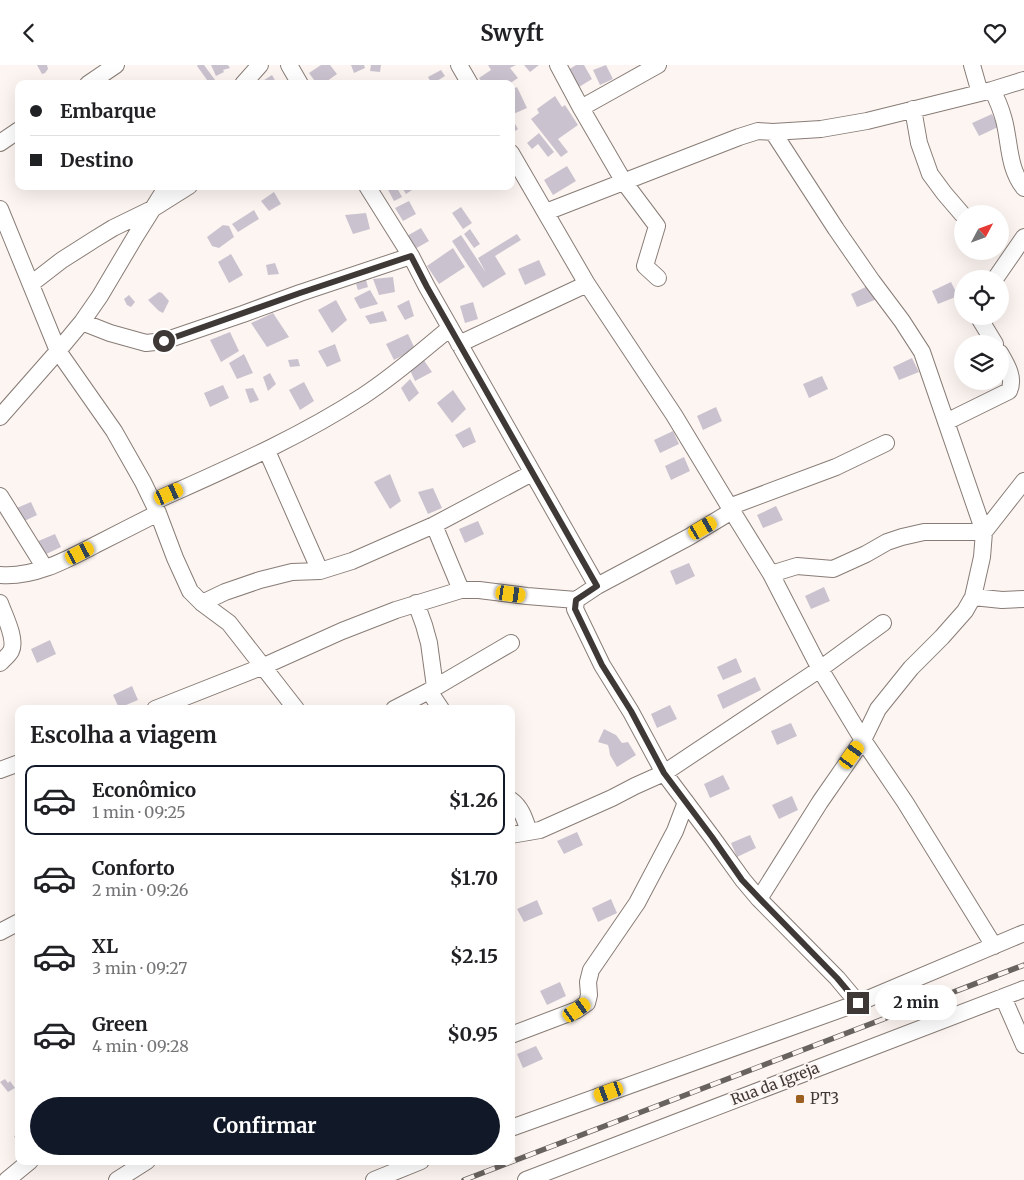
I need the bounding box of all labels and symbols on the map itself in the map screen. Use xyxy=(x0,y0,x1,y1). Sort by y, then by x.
north arrow xyxy=(954,205,1009,260)
route start xyxy=(153,330,175,352)
car xyxy=(152,481,185,507)
car xyxy=(686,514,719,542)
car xyxy=(63,540,96,566)
car xyxy=(495,584,526,604)
car xyxy=(837,738,866,772)
callout: 2 min xyxy=(876,985,958,1021)
route end xyxy=(847,992,869,1014)
car xyxy=(560,995,593,1025)
street label: Rua da Igreja xyxy=(728,1058,822,1109)
car xyxy=(592,1080,625,1104)
place label: PT3 xyxy=(810,1089,839,1108)
marker: PT3 xyxy=(794,1093,806,1105)

